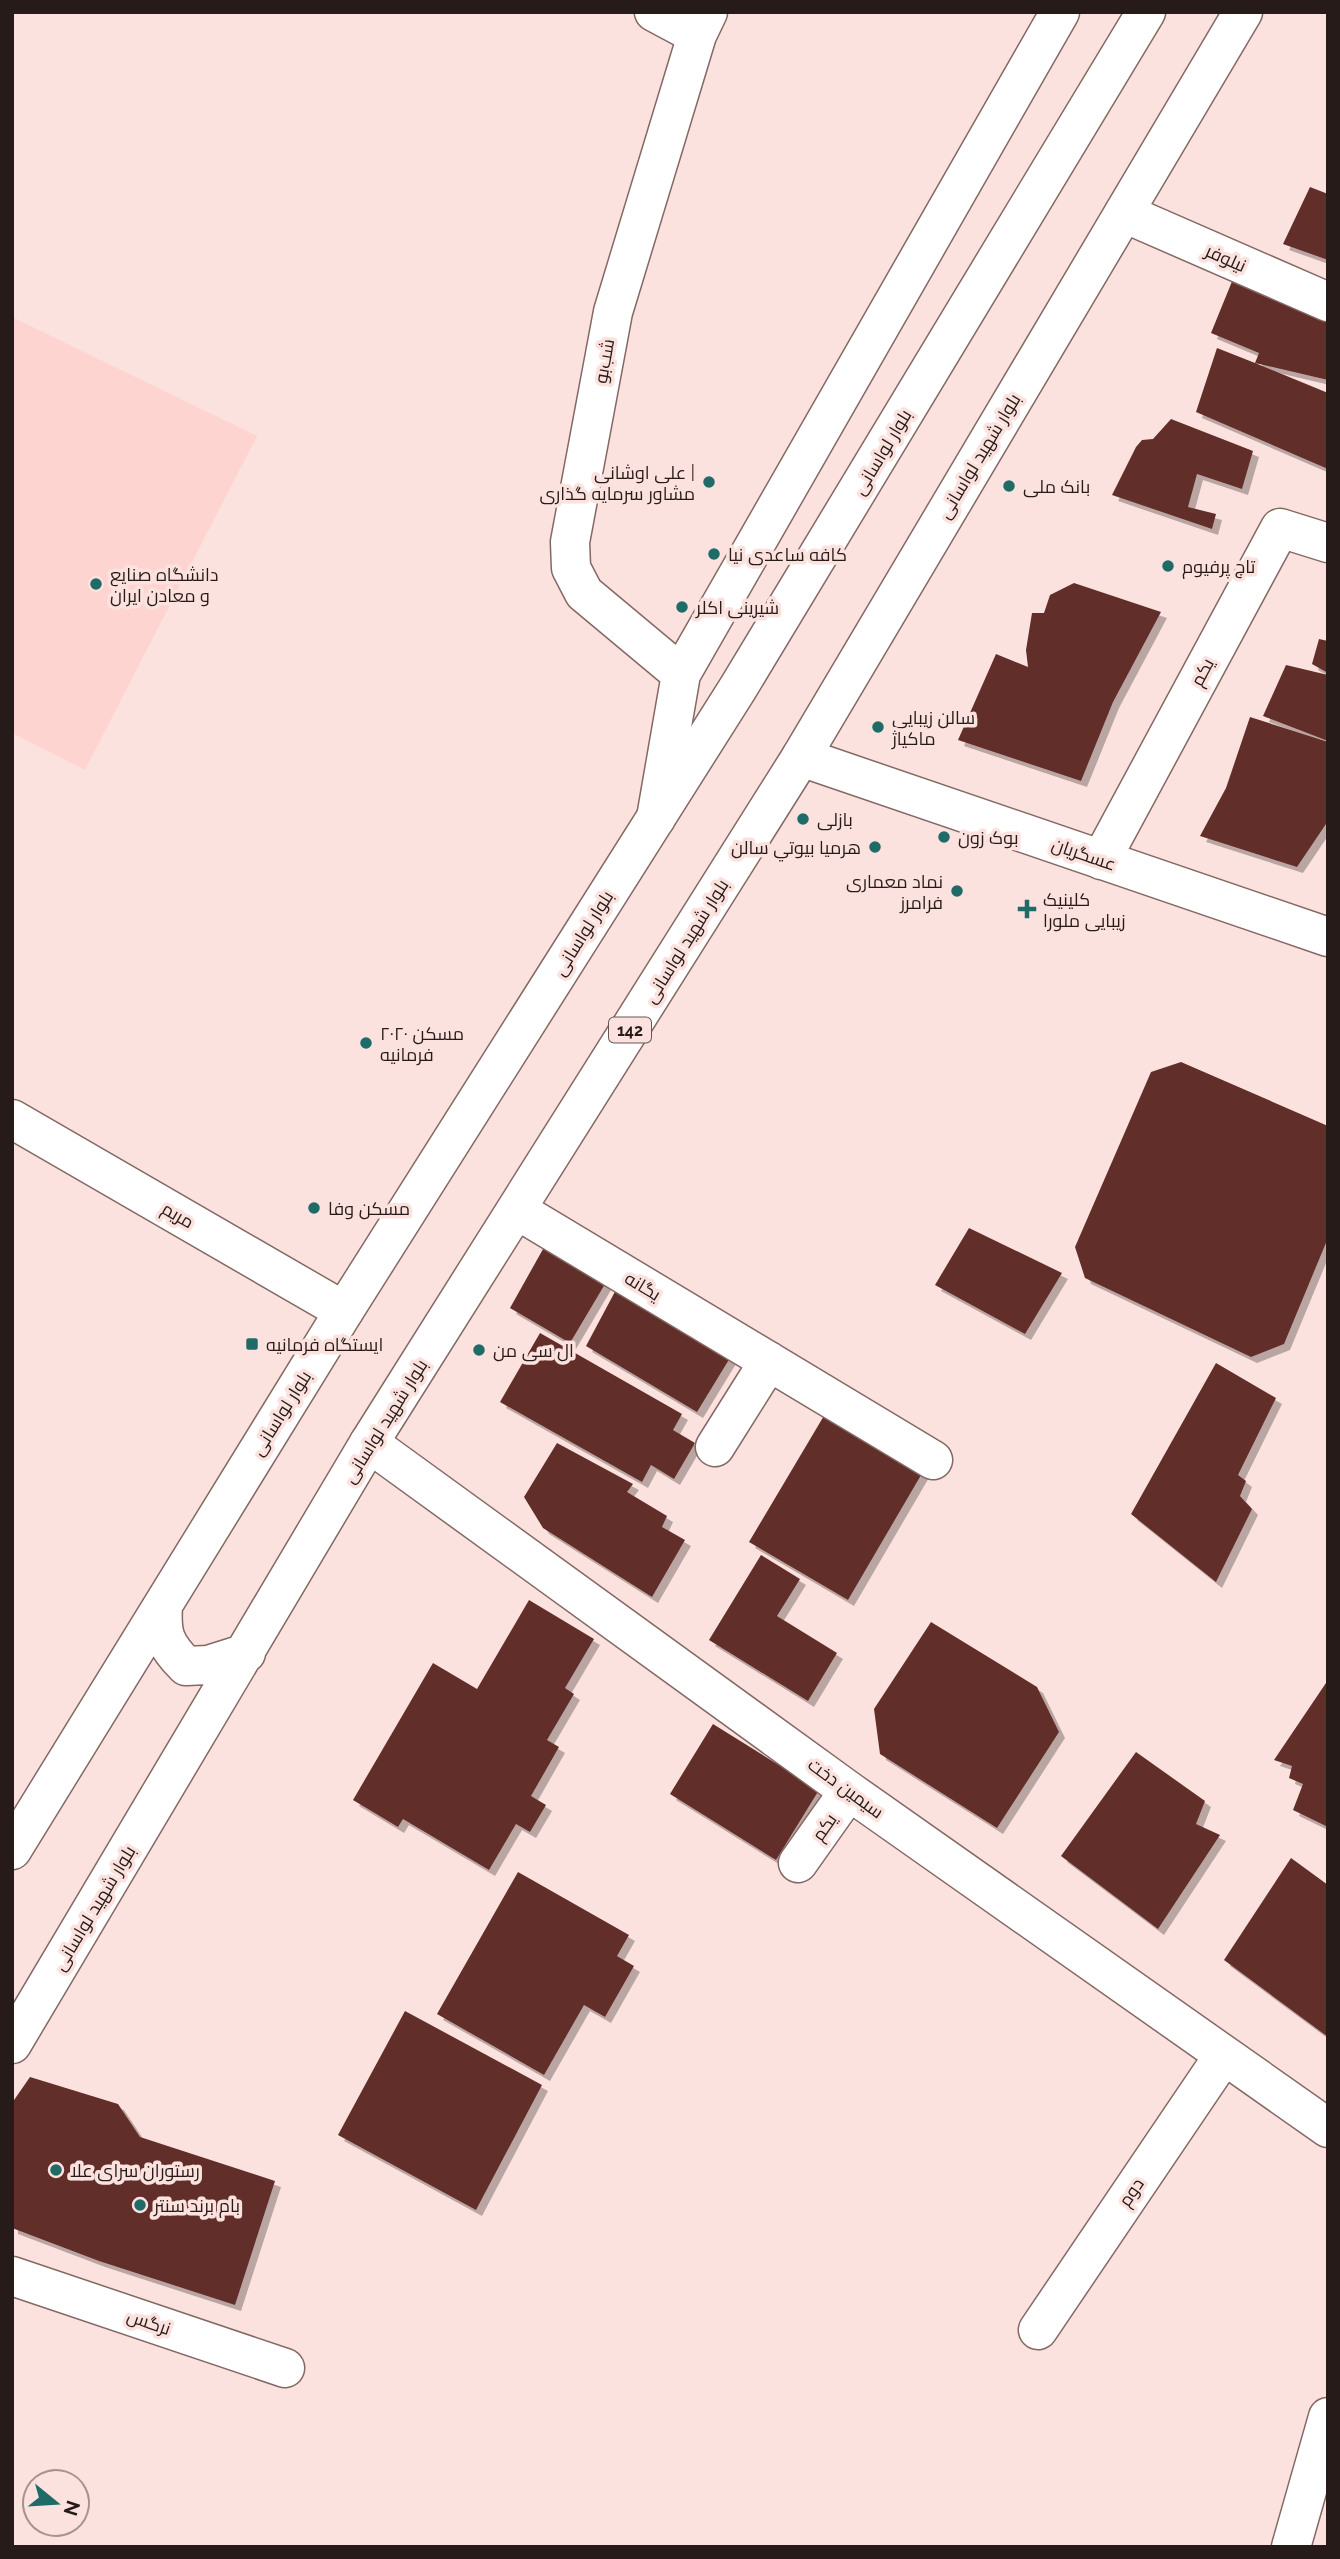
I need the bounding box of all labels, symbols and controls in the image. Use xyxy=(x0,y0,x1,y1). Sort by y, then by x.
street label: نیلوفر xyxy=(1201,239,1250,277)
street label: شب‌بو xyxy=(590,337,619,385)
street label: بلوار شهید لواسانی xyxy=(933,390,1026,523)
street label: بلوار لواسانی xyxy=(848,405,917,499)
place label: علی اوشانی | مشاور سرمایه گذاری xyxy=(539,462,695,505)
marker: علی اوشانی | مشاور سرمایه گذاری xyxy=(701,474,717,490)
place label: بانک ملی xyxy=(1023,476,1090,498)
marker: بانک ملی xyxy=(1001,478,1017,494)
place label: کافه ساعدی نیا xyxy=(728,544,847,566)
marker: کافه ساعدی نیا xyxy=(706,546,722,562)
place label: تاچ پرفيوم xyxy=(1182,556,1255,579)
marker: تاچ پرفيوم xyxy=(1160,558,1176,574)
place label: دانشگاه صنایع و معادن ایران xyxy=(110,564,219,607)
marker: دانشگاه صنایع و معادن ایران xyxy=(88,576,104,592)
place label: شیرینی اکلر xyxy=(695,597,779,619)
marker: شیرینی اکلر xyxy=(674,599,690,615)
street label: یکم xyxy=(1186,654,1220,690)
place label: سالن زیبایی ماکیاژ xyxy=(891,707,975,750)
marker: سالن زیبایی ماکیاژ xyxy=(870,719,886,735)
place label: بازلی xyxy=(817,809,853,831)
marker: بازلی xyxy=(795,811,811,827)
place label: بوک زون xyxy=(958,827,1018,849)
marker: بوک زون xyxy=(936,829,952,845)
street label: عسگریان xyxy=(1049,833,1119,876)
place label: هرميا بيوتي سالن xyxy=(731,837,861,862)
marker: هرميا بيوتي سالن xyxy=(867,839,883,855)
place label: نماد معماری فرامرز xyxy=(846,871,943,914)
street label: بلوار شهید لواسانی xyxy=(639,875,733,1007)
marker: نماد معماری فرامرز xyxy=(949,883,965,899)
street label: بلوار لواسانی xyxy=(549,887,618,980)
place label: کلینیک زیبایی ملورا xyxy=(1043,889,1126,932)
marker: کلینیک زیبایی ملورا xyxy=(1017,899,1037,919)
road number: 142 xyxy=(609,1018,651,1042)
place label: مسکن ۲۰۲۰ فرمانیه xyxy=(380,1023,464,1066)
marker: مسکن ۲۰۲۰ فرمانیه xyxy=(358,1035,374,1051)
street label: مریم xyxy=(157,1198,198,1234)
place label: مسکن وفا xyxy=(328,1198,410,1220)
marker: مسکن وفا xyxy=(306,1200,322,1216)
street label: یگانه xyxy=(621,1267,665,1305)
place label: ایستگاه فرمانیه xyxy=(266,1334,383,1356)
marker: ایستگاه فرمانیه xyxy=(244,1336,260,1352)
place label: ال سی من xyxy=(493,1340,574,1362)
marker: ال سی من xyxy=(471,1342,487,1358)
street label: بلوار شهید لواسانی xyxy=(338,1355,432,1487)
street label: بلوار لواسانی xyxy=(247,1367,316,1460)
street label: سیمین دخت xyxy=(804,1754,888,1823)
street label: یکم xyxy=(807,1809,843,1846)
street label: بلوار شهید لواسانی xyxy=(48,1842,141,1975)
place label: رستوران سرای علا xyxy=(70,2160,200,2182)
marker: رستوران سرای علا xyxy=(48,2162,64,2178)
street label: دوم xyxy=(1114,2174,1150,2211)
place label: بام برند سنتر xyxy=(153,2195,240,2218)
marker: بام برند سنتر xyxy=(132,2197,148,2213)
street label: نرگس xyxy=(124,2305,174,2340)
north arrow xyxy=(21,2468,91,2538)
text: N xyxy=(59,2498,85,2519)

